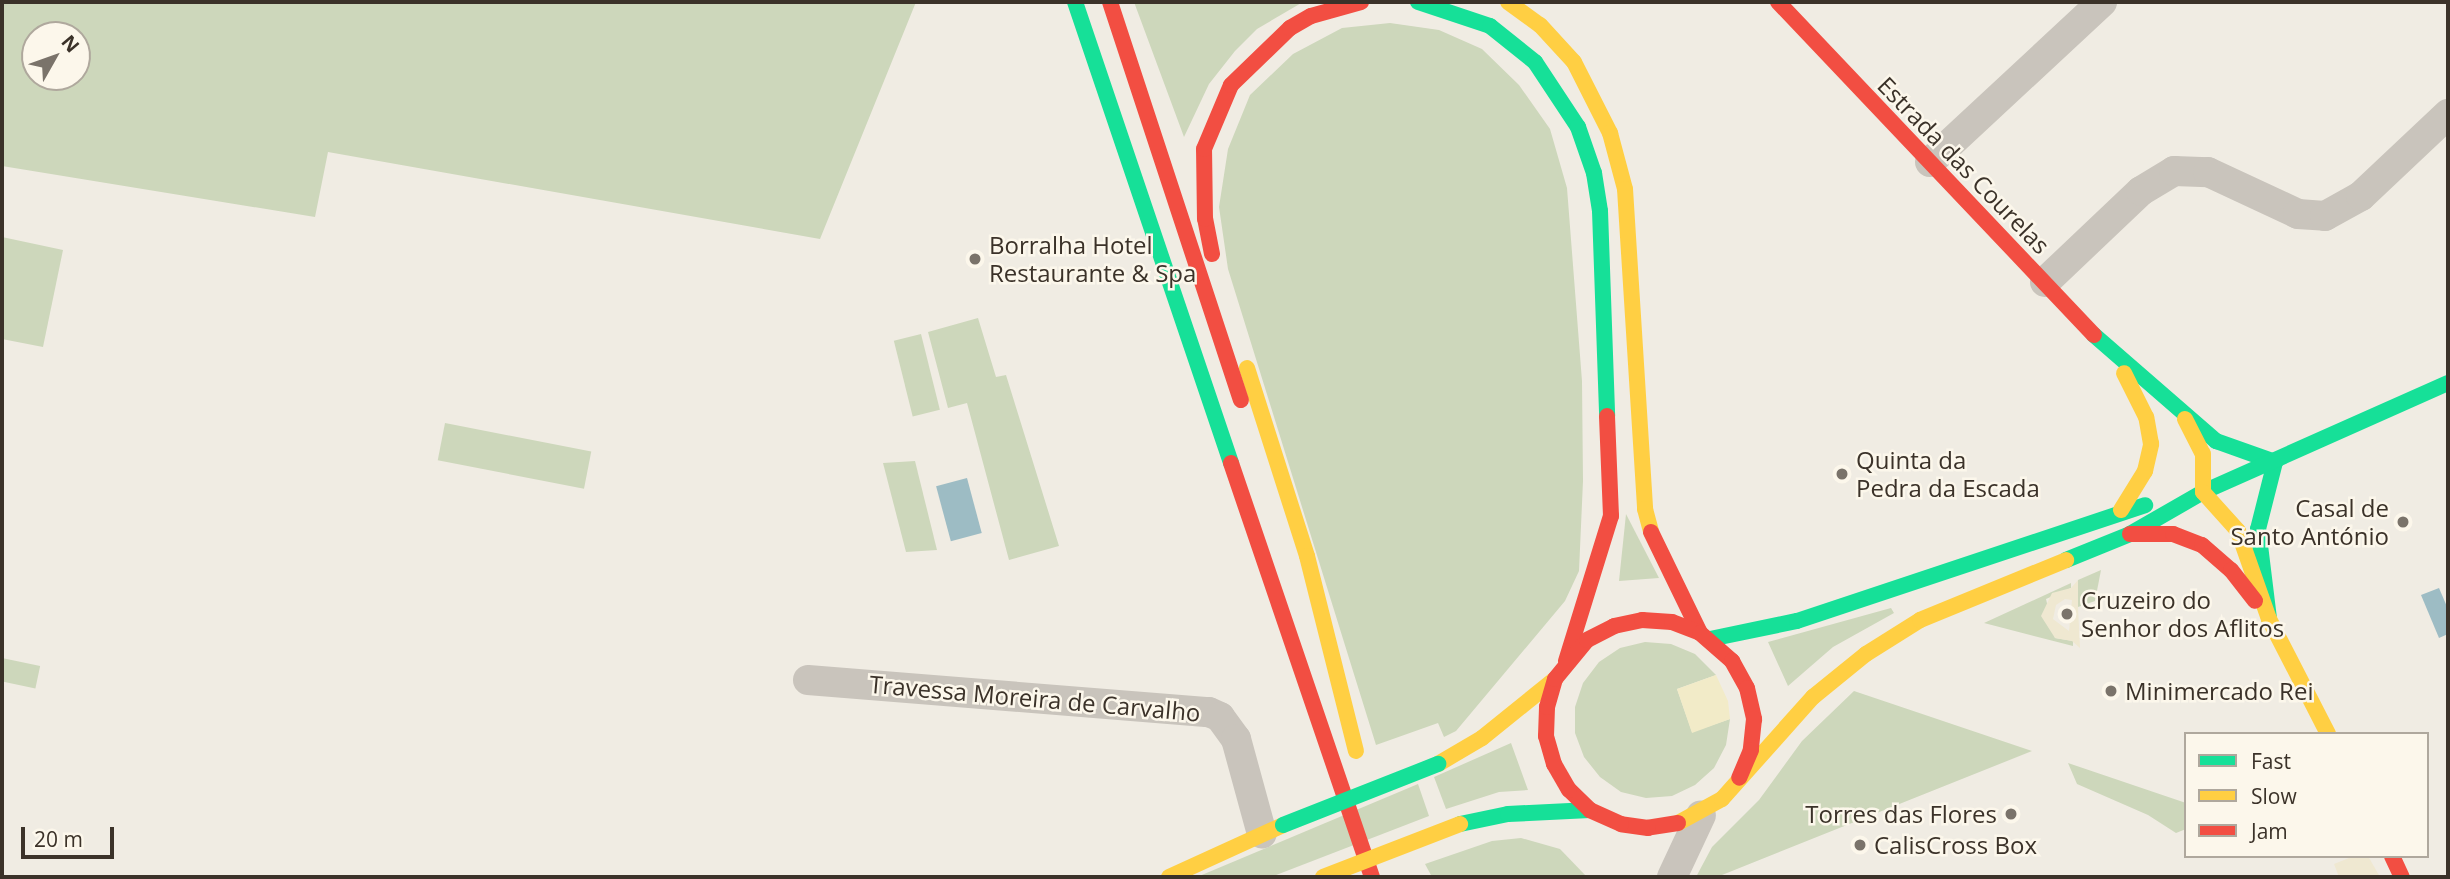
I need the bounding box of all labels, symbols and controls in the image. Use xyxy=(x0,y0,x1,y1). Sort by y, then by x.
north arrow xyxy=(21,21,91,91)
text: N xyxy=(56,30,85,58)
street label: Estrada das Courelas xyxy=(1872,71,2056,259)
place label: Borralha Hotel Restaurante & Spa xyxy=(989,231,1196,287)
marker: Borralha Hotel Restaurante & Spa xyxy=(967,251,983,267)
place label: Quinta da Pedra da Escada xyxy=(1856,446,2040,502)
marker: Quinta da Pedra da Escada xyxy=(1834,466,1850,482)
place label: Casal de Santo António xyxy=(2230,494,2389,550)
marker: Casal de Santo António xyxy=(2395,514,2411,530)
place label: Cruzeiro do Senhor dos Aflitos xyxy=(2081,586,2284,642)
marker: Cruzeiro do Senhor dos Aflitos xyxy=(2059,606,2075,622)
street label: Travessa Moreira de Carvalho xyxy=(868,669,1202,727)
place label: Minimercado Rei xyxy=(2125,677,2313,705)
marker: Minimercado Rei xyxy=(2103,683,2119,699)
legend xyxy=(2184,732,2429,858)
text: Fast xyxy=(2251,747,2291,775)
text: Slow xyxy=(2251,782,2297,810)
place label: Torres das Flores xyxy=(1805,800,1997,828)
marker: Torres das Flores xyxy=(2003,806,2019,822)
scale bar xyxy=(24,812,117,856)
text: Jam xyxy=(2251,817,2288,845)
text: 20 m xyxy=(34,825,83,853)
place label: CalisCross Box xyxy=(1874,831,2037,859)
marker: CalisCross Box xyxy=(1852,837,1868,853)

